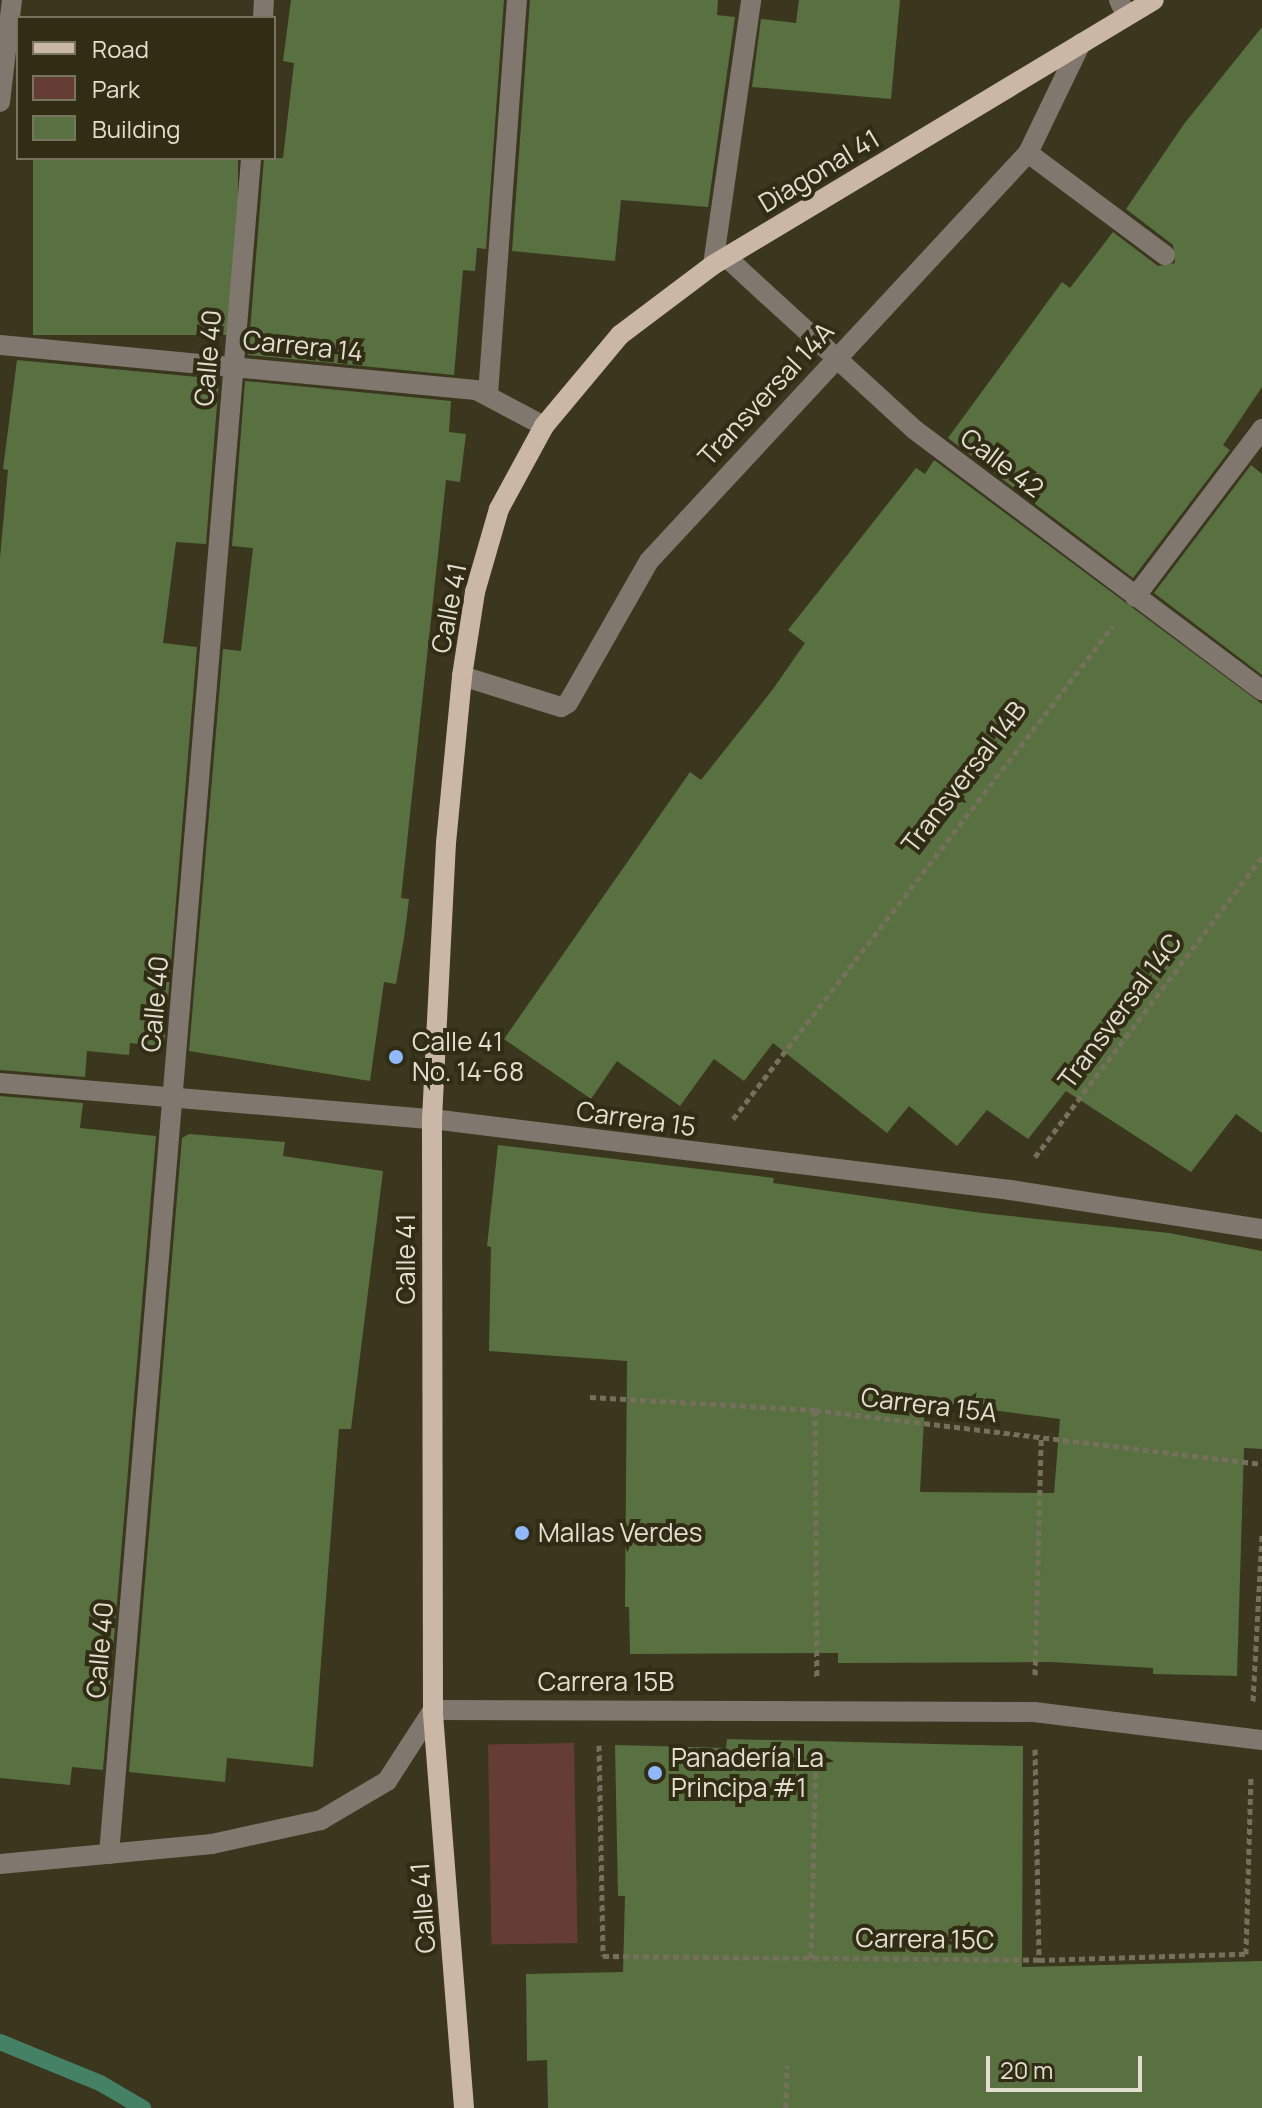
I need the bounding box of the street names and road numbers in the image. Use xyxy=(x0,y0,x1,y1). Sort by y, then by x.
street label: Diagonal 41 xyxy=(753,123,885,219)
street label: Calle 40 xyxy=(188,308,228,408)
street label: Transversal 14A xyxy=(692,316,840,472)
street label: Carrera 14 xyxy=(241,324,365,368)
street label: Calle 42 xyxy=(954,422,1050,504)
street label: Calle 41 xyxy=(425,560,473,656)
street label: Transversal 14B xyxy=(895,695,1033,859)
street label: Transversal 14C xyxy=(1051,927,1189,1095)
street label: Calle 40 xyxy=(135,954,175,1054)
street label: Carrera 15 xyxy=(574,1095,698,1143)
street label: Calle 41 xyxy=(390,1213,422,1305)
street label: Carrera 15A xyxy=(859,1381,999,1429)
street label: Calle 40 xyxy=(80,1600,120,1700)
street label: Carrera 15B xyxy=(538,1666,674,1698)
street label: Calle 41 xyxy=(404,1861,442,1955)
street label: Carrera 15C xyxy=(855,1922,995,1956)

